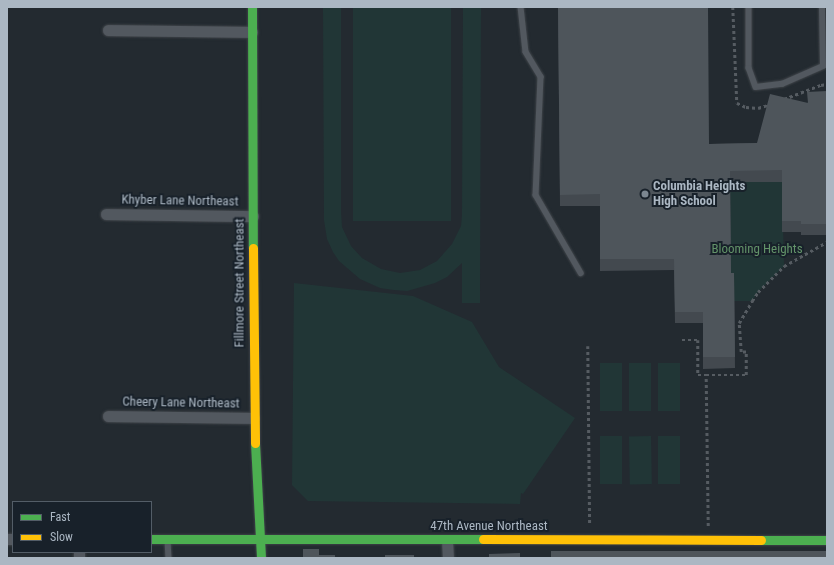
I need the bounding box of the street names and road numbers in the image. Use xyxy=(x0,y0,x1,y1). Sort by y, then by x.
street label: Khyber Lane Northeast xyxy=(121,192,239,210)
street label: Fillmore Street Northeast xyxy=(232,219,248,347)
street label: Cheery Lane Northeast xyxy=(122,394,240,412)
street label: 47th Avenue Northeast xyxy=(430,518,548,534)

